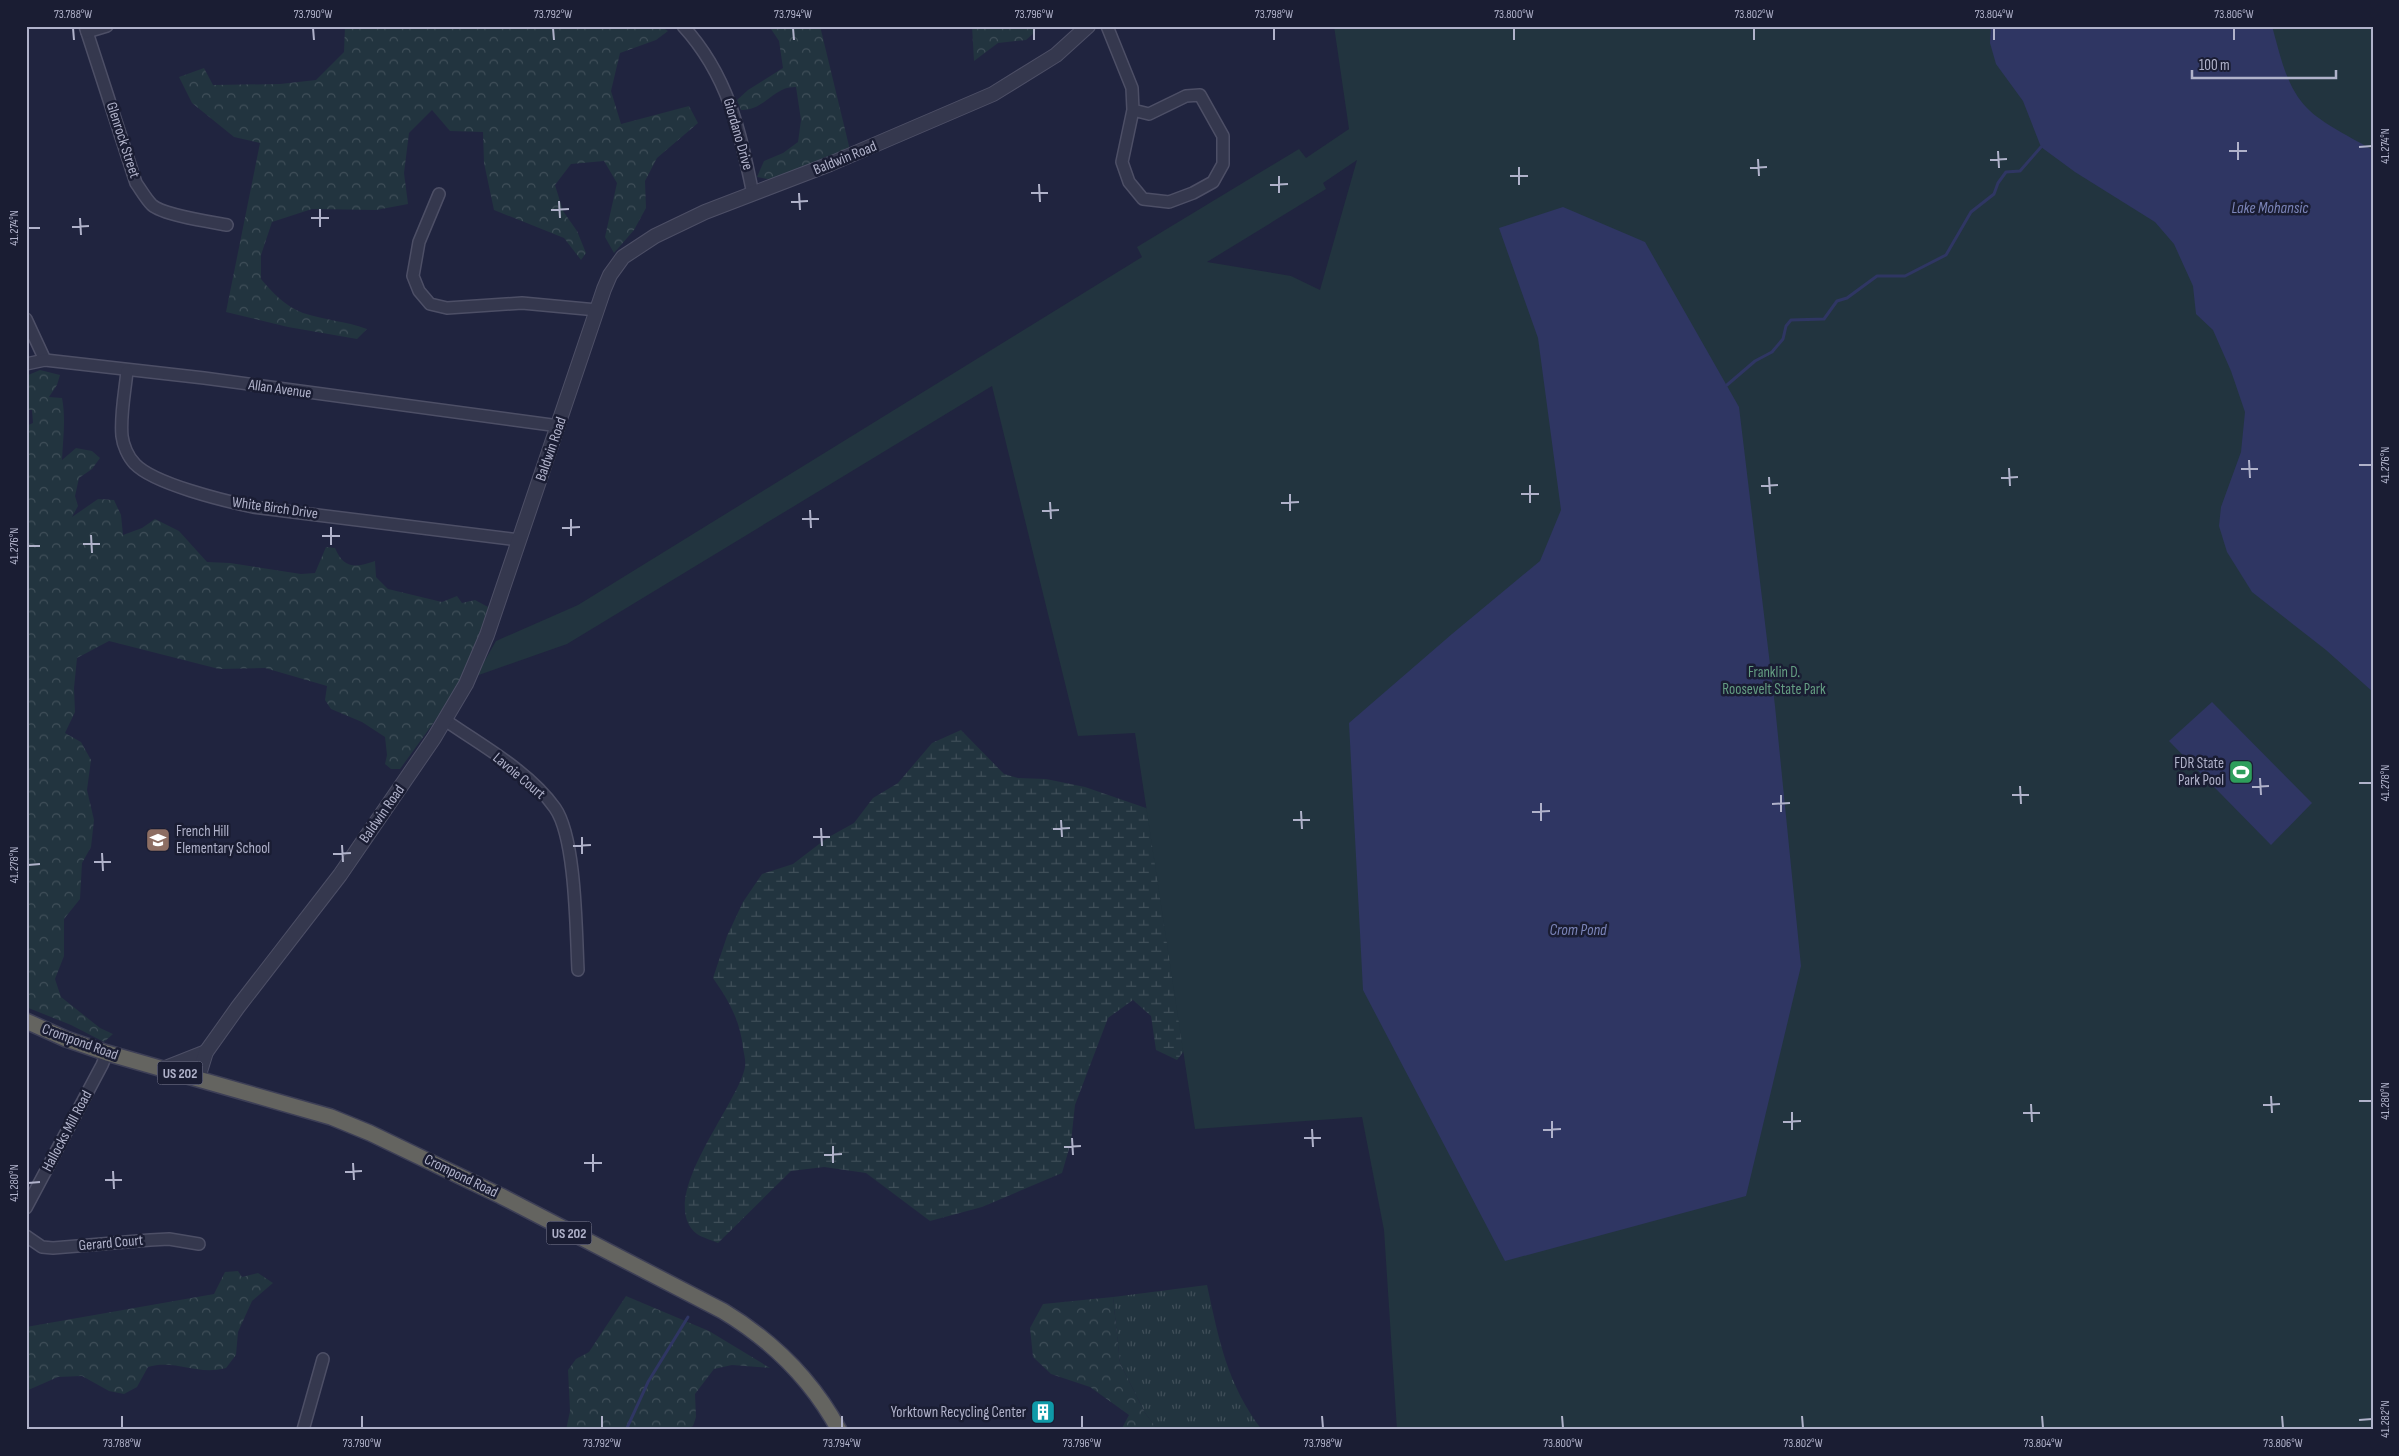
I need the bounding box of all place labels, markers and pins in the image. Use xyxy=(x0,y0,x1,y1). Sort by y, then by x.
place label: FDR State Park Pool xyxy=(2174,754,2224,790)
sports icon: FDR State Park Pool xyxy=(2228,759,2254,785)
place label: French Hill Elementary School xyxy=(176,822,270,858)
school or university icon: French Hill Elementary School xyxy=(145,827,171,853)
building icon: Yorktown Recycling Center xyxy=(1030,1399,1056,1425)
place label: Yorktown Recycling Center xyxy=(891,1403,1027,1422)

